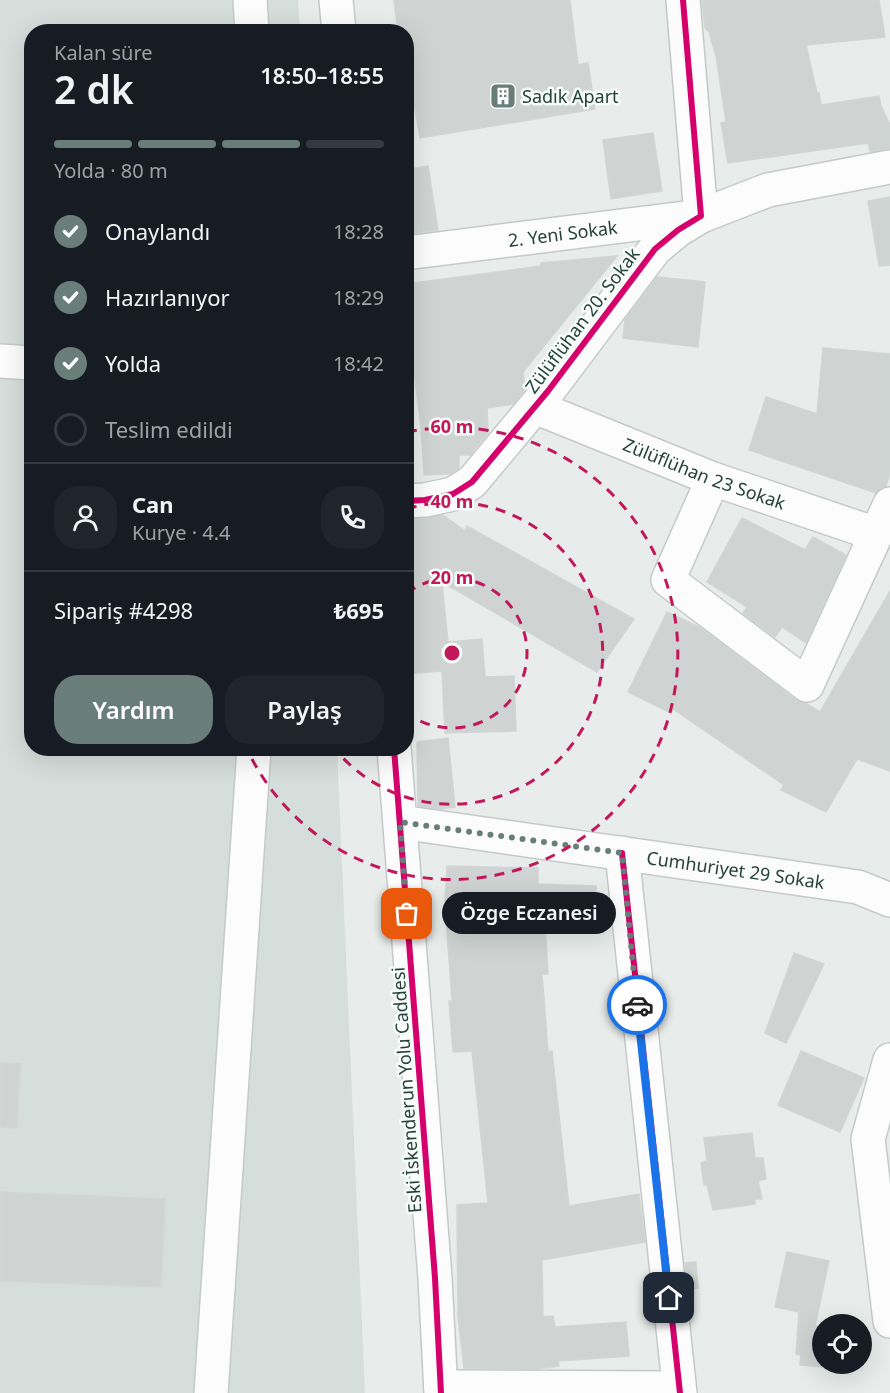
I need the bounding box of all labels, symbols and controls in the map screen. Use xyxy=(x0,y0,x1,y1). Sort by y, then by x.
text: Kalan süre xyxy=(54,39,153,66)
text: 18:50–18:55 xyxy=(260,60,384,90)
text: 2 dk xyxy=(54,62,134,115)
building icon: Sadık Apart xyxy=(488,81,518,111)
place label: Sadık Apart xyxy=(522,84,619,108)
text: Yolda · 80 m xyxy=(54,157,168,184)
icon: check xyxy=(54,215,87,248)
street label: 2. Yeni Sokak xyxy=(507,215,619,252)
text: Onaylandı xyxy=(105,216,210,246)
text: 18:28 xyxy=(333,218,384,245)
street label: Zülüflühan 20. Sokak xyxy=(519,242,645,398)
icon: check xyxy=(54,281,87,314)
text: Hazırlanıyor xyxy=(105,282,230,312)
text: 18:29 xyxy=(333,284,384,311)
icon: check xyxy=(54,347,87,380)
text: Yolda xyxy=(105,348,161,378)
text: 18:42 xyxy=(333,350,384,377)
text: Teslim edildi xyxy=(105,414,233,444)
text: 60 m xyxy=(431,414,473,438)
street label: Zülüflühan 23 Sokak xyxy=(620,432,789,515)
button: person xyxy=(54,486,117,549)
button: phone xyxy=(321,486,384,549)
text: Can xyxy=(132,489,174,519)
text: 40 m xyxy=(431,489,473,513)
text: Kurye · 4.4 xyxy=(132,519,230,546)
text: 20 m xyxy=(431,565,473,589)
text: Sipariş #4298 xyxy=(54,595,193,625)
text: ₺695 xyxy=(334,595,384,625)
centre of rings xyxy=(442,643,462,663)
button: Yardım xyxy=(54,675,213,744)
button: Paylaş xyxy=(225,675,384,744)
street label: Cumhuriyet 29 Sokak xyxy=(645,845,827,894)
pin xyxy=(381,888,432,939)
callout: Özge Eczanesi xyxy=(443,893,617,935)
icon: bag xyxy=(390,897,423,930)
text: Özge Eczanesi xyxy=(460,899,598,926)
street label: Eski İskenderun Yolu Caddesi xyxy=(385,966,427,1214)
courier xyxy=(607,975,667,1035)
icon: car xyxy=(621,989,654,1022)
pin xyxy=(643,1272,694,1323)
icon: home xyxy=(652,1281,685,1314)
map controls xyxy=(812,1314,872,1374)
button: locate xyxy=(812,1314,872,1374)

